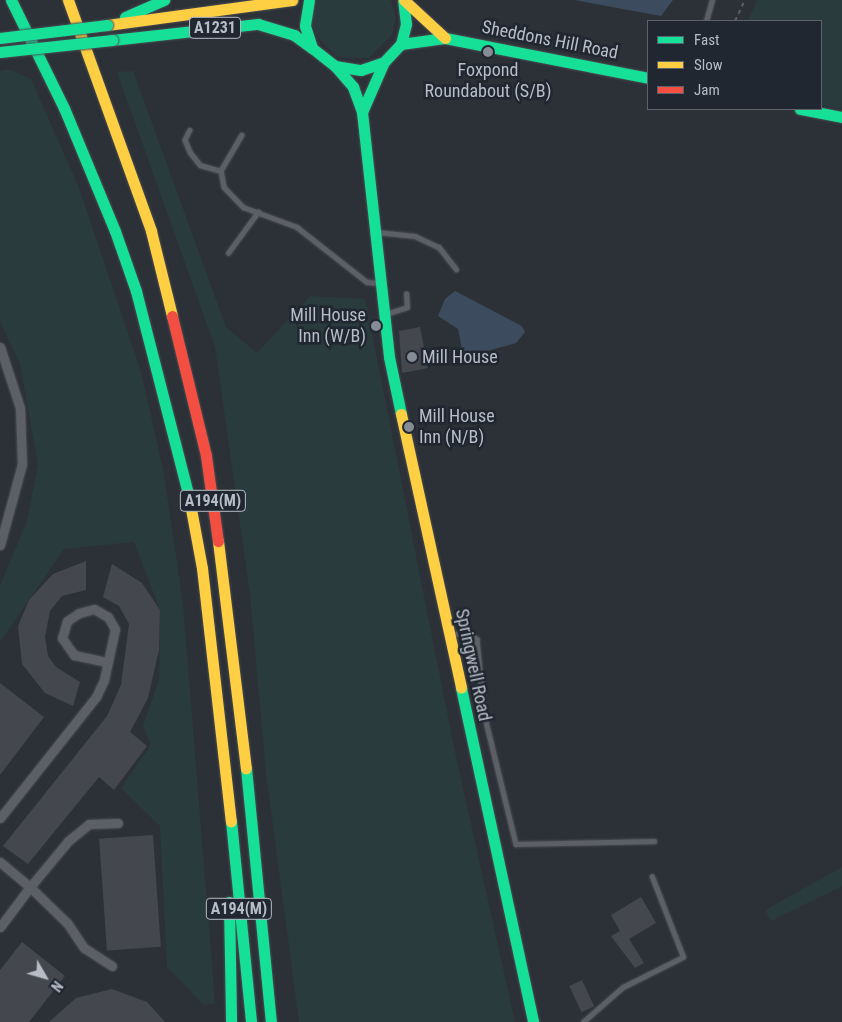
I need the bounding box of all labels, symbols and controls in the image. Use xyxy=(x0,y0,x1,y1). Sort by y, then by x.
road number: A1231 xyxy=(189,14,241,42)
street label: Sheddons Hill Road xyxy=(480,16,620,64)
legend xyxy=(647,20,822,110)
text: Fast xyxy=(694,31,719,49)
marker: Foxpond Roundabout (S/B) xyxy=(482,46,494,58)
text: Slow xyxy=(694,56,723,74)
place label: Foxpond Roundabout (S/B) xyxy=(425,60,551,102)
text: Jam xyxy=(694,81,720,99)
place label: Mill House Inn (W/B) xyxy=(290,305,366,348)
marker: Mill House Inn (W/B) xyxy=(370,320,382,332)
place label: Mill House xyxy=(422,346,498,368)
marker: Mill House xyxy=(406,351,418,363)
place label: Mill House Inn (N/B) xyxy=(419,406,495,448)
marker: Mill House Inn (N/B) xyxy=(403,421,415,433)
road number: A194(M) xyxy=(179,488,247,514)
street label: Springwell Road xyxy=(451,607,495,723)
road number: A194(M) xyxy=(205,896,273,922)
north arrow xyxy=(20,952,70,1002)
text: N xyxy=(48,978,66,995)

